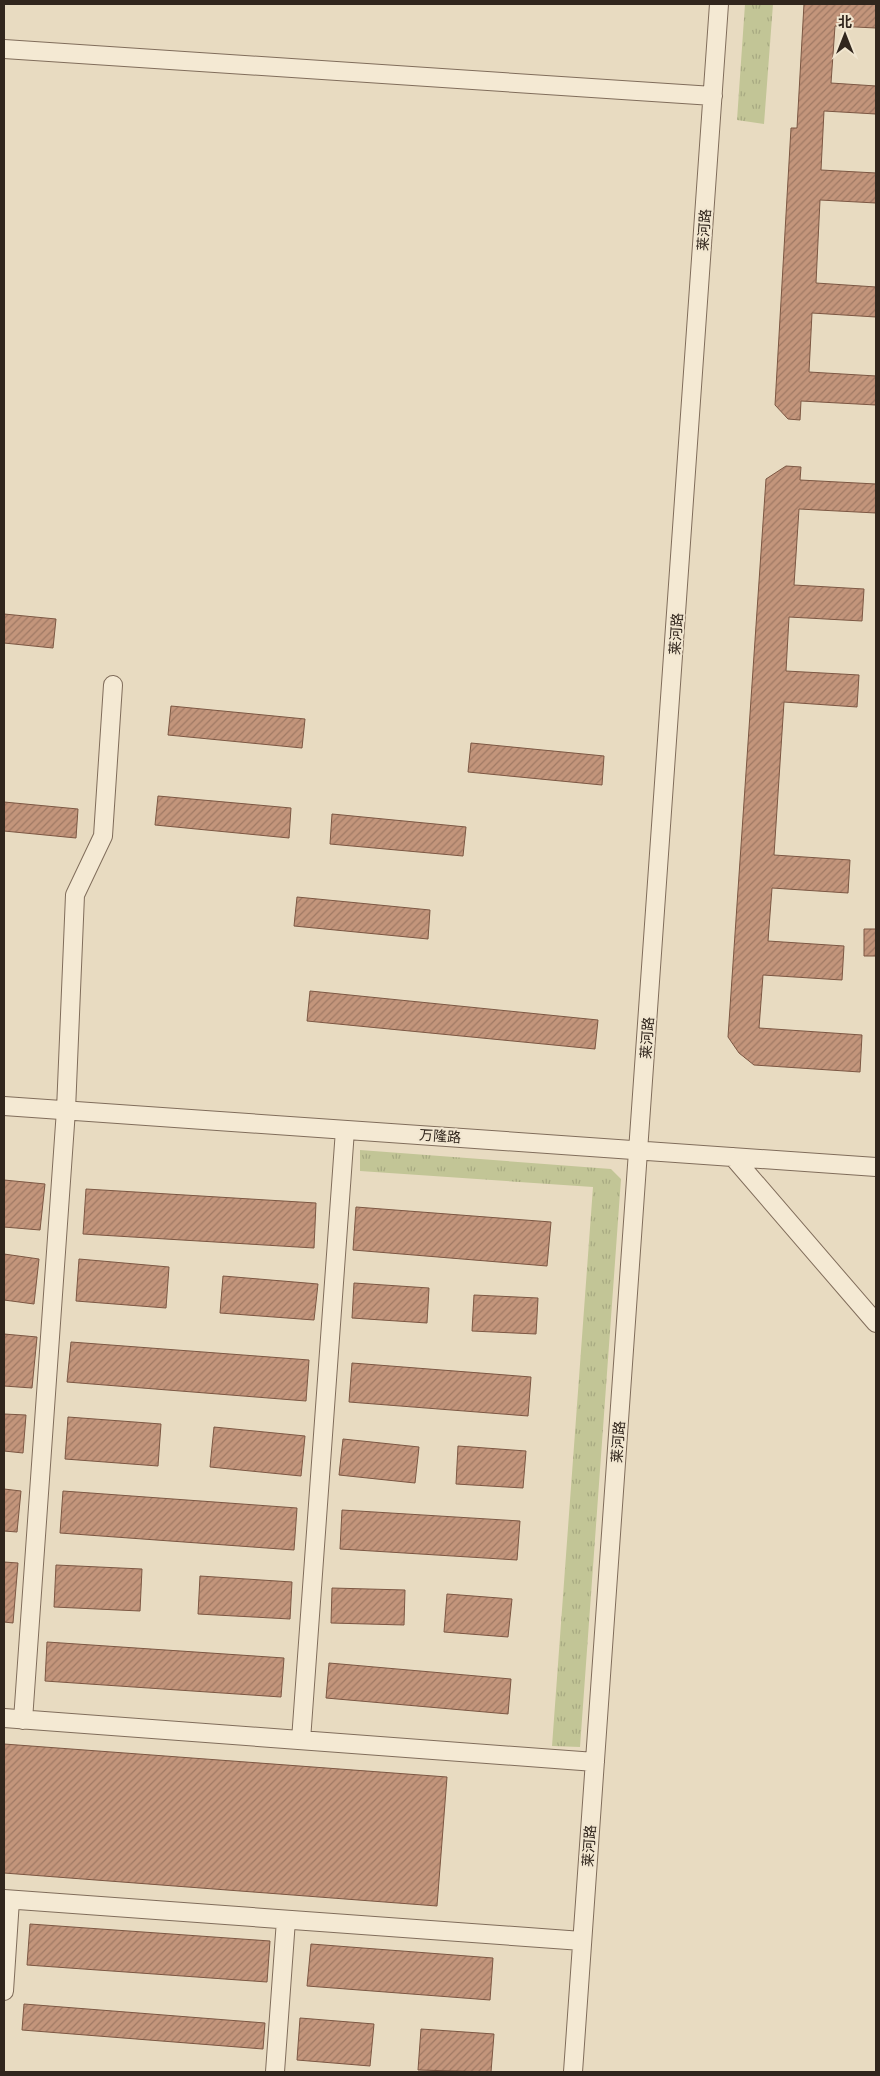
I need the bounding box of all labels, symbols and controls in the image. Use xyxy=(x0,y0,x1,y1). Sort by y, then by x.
north arrow xyxy=(820,10,870,60)
text: 北 xyxy=(838,14,852,31)
street label: 莱河路 xyxy=(695,208,714,252)
street label: 莱河路 xyxy=(667,612,686,656)
street label: 莱河路 xyxy=(638,1016,657,1060)
street label: 万隆路 xyxy=(418,1127,462,1146)
street label: 莱河路 xyxy=(609,1420,628,1464)
street label: 莱河路 xyxy=(580,1824,599,1868)

